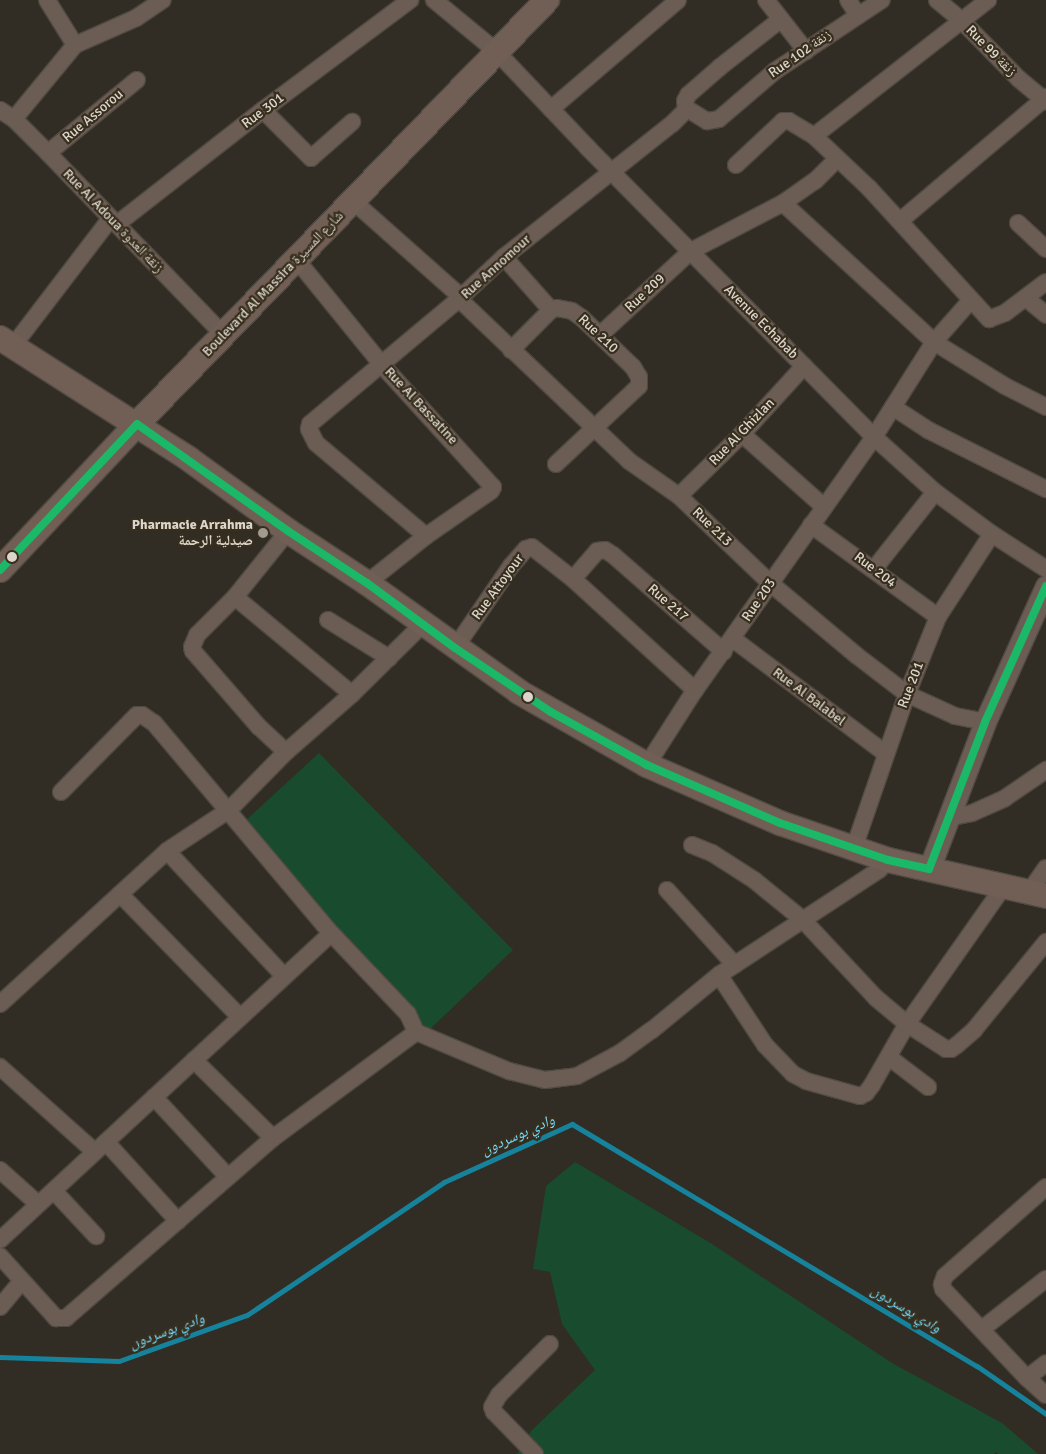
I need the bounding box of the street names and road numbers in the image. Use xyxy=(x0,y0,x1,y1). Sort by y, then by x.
street label: Rue 99 زنقة xyxy=(962,22,1020,80)
street label: Rue 102 زنقة xyxy=(765,26,835,82)
street label: Rue Assorou xyxy=(59,86,127,146)
street label: Rue 301 xyxy=(239,90,287,132)
street label: Rue Al Adoua زنقة العدوة xyxy=(59,166,167,276)
street label: Boulevard Al Massira شارع المسيرة xyxy=(199,208,347,360)
street label: Rue Annomour xyxy=(458,231,534,303)
street label: Rue 209 xyxy=(622,270,668,316)
street label: Avenue Echabab xyxy=(720,281,802,363)
street label: Rue 210 xyxy=(575,311,621,357)
street label: Rue Al Bassatine xyxy=(381,364,461,448)
street label: Rue Al Ghizlan xyxy=(706,395,778,469)
street label: Rue 213 xyxy=(689,504,735,550)
street label: Rue 204 xyxy=(851,549,899,591)
street label: Rue Attoyour xyxy=(468,551,528,623)
street label: Rue 203 xyxy=(738,575,780,625)
street label: Rue 217 xyxy=(644,581,692,625)
street label: Rue 201 xyxy=(894,659,928,711)
street label: Rue Al Balabel xyxy=(769,664,849,730)

